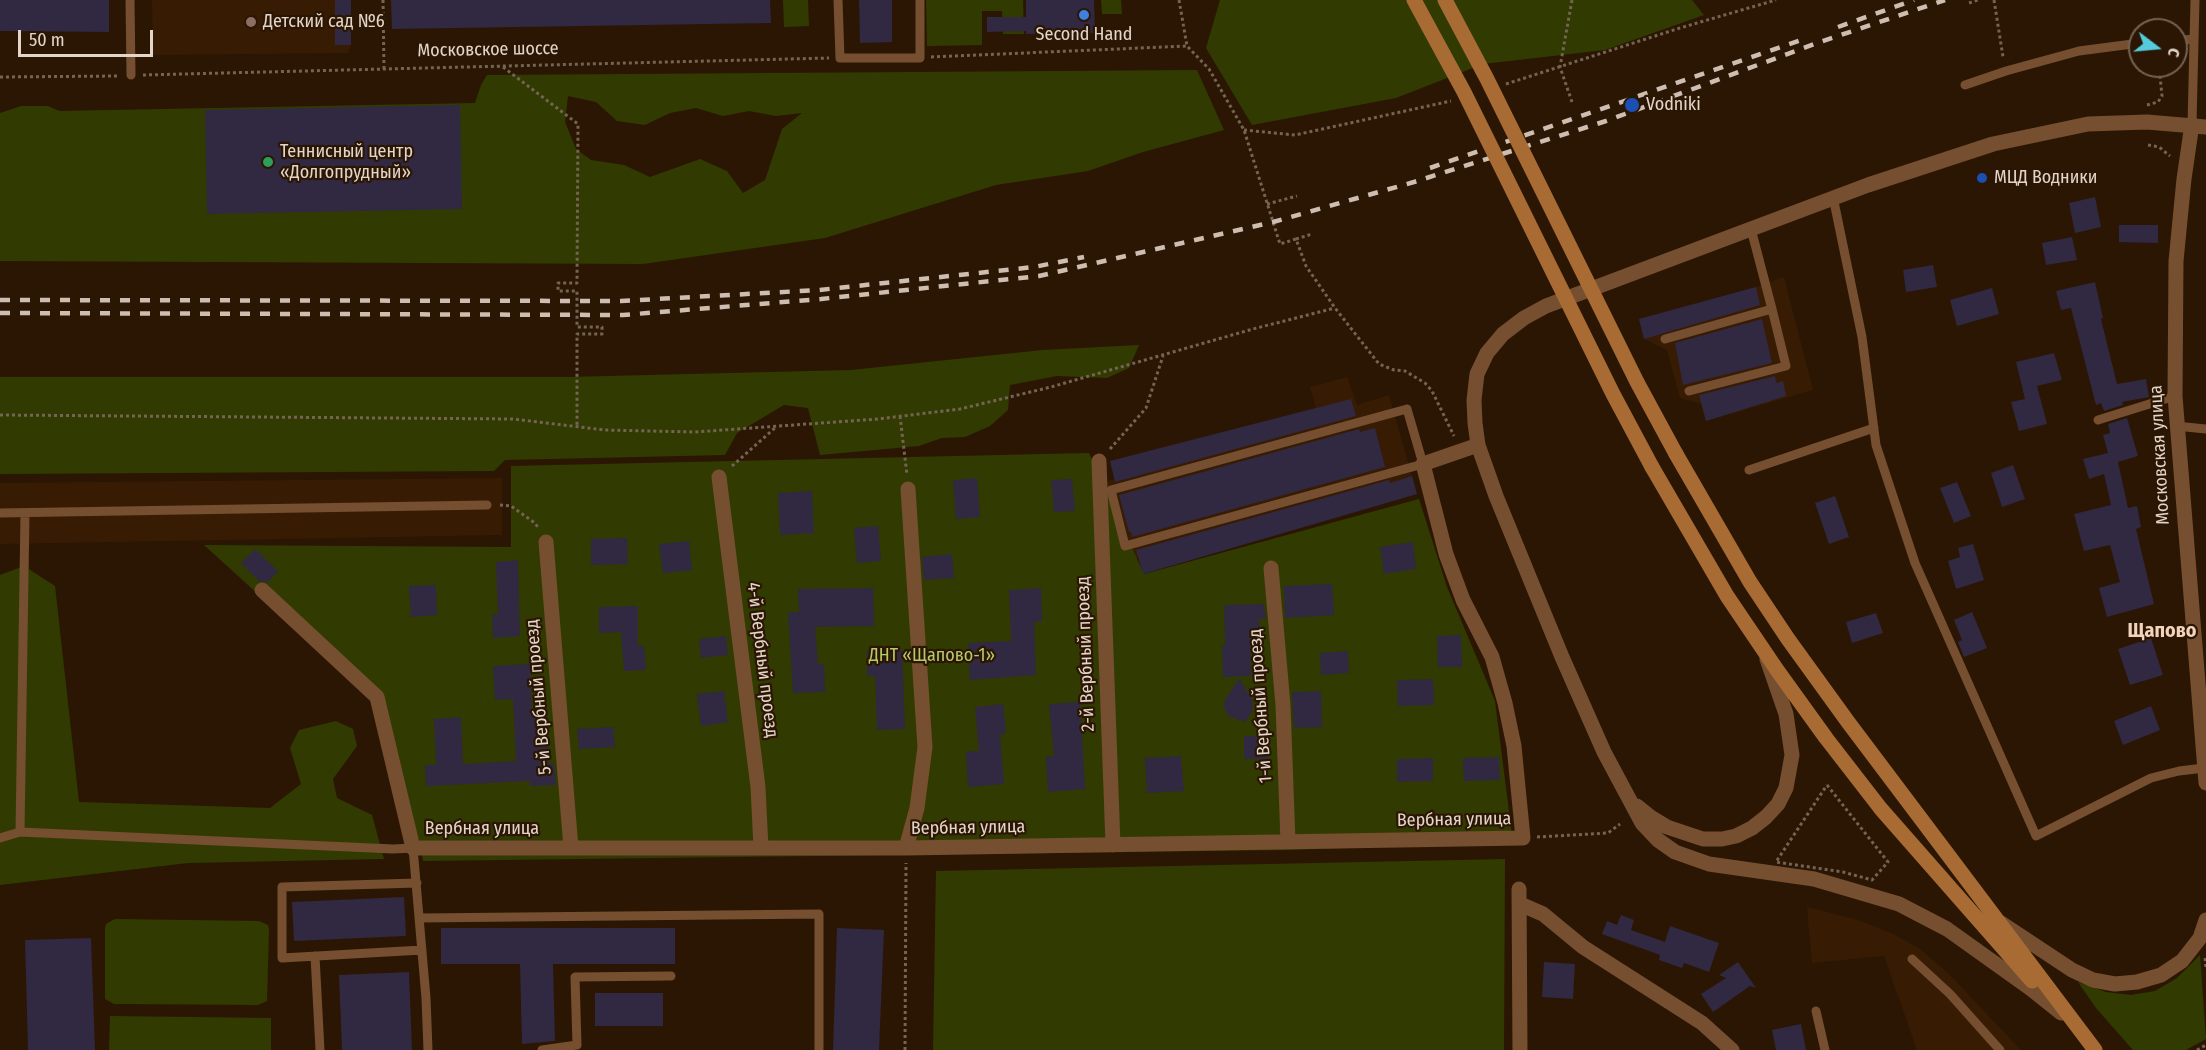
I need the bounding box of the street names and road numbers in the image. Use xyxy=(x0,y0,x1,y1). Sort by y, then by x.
street label: Московское шоссе xyxy=(417,38,559,62)
street label: Московская улица xyxy=(2146,385,2174,525)
street label: 2-й Вербный проезд xyxy=(1072,576,1100,732)
street label: 4-й Вербный проезд xyxy=(742,581,782,739)
street label: 5-й Вербный проезд xyxy=(521,618,557,776)
street label: 1-й Вербный проезд xyxy=(1245,628,1277,784)
street label: Вербная улица xyxy=(1397,808,1511,832)
street label: Вербная улица xyxy=(911,816,1025,840)
street label: Вербная улица xyxy=(425,818,539,840)

